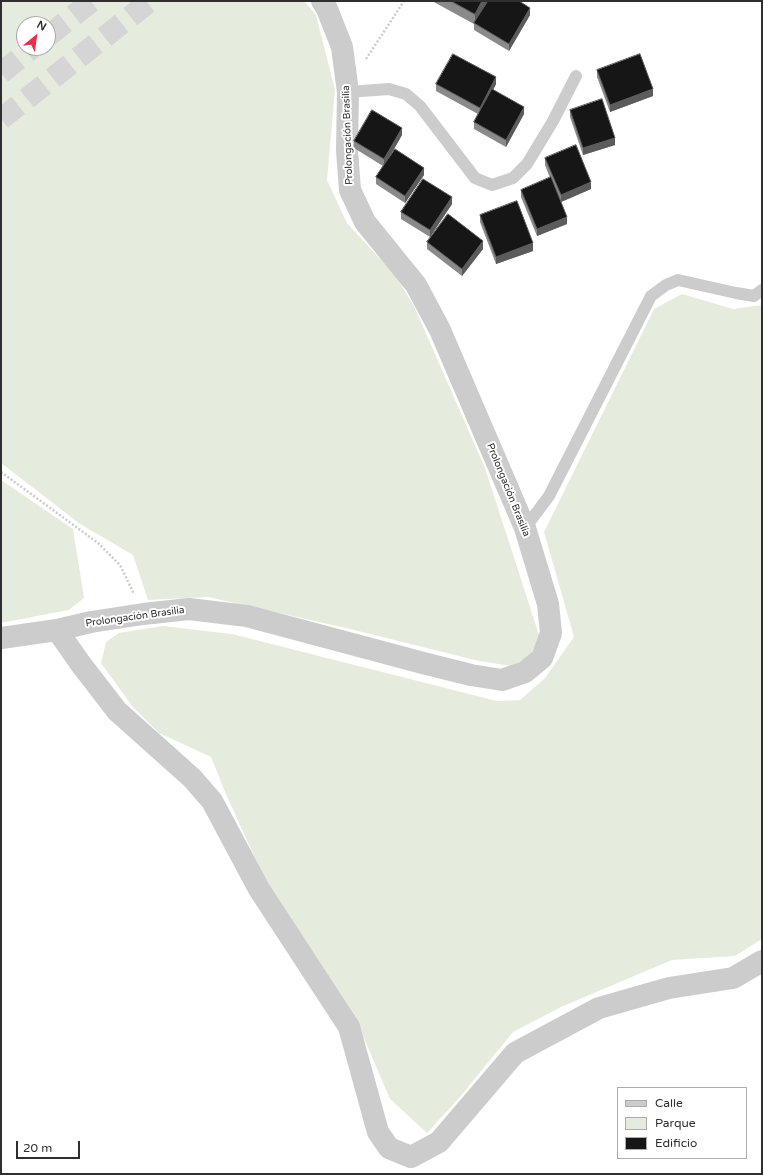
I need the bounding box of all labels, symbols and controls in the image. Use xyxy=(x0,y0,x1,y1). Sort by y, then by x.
north arrow xyxy=(16,16,56,56)
text: N xyxy=(35,18,49,34)
street label: Prolongación Brasilia xyxy=(340,85,356,185)
street label: Prolongación Brasilia xyxy=(484,441,532,539)
street label: Prolongación Brasilia xyxy=(85,604,185,630)
legend xyxy=(617,1087,747,1159)
text: Calle xyxy=(655,1096,683,1110)
text: Parque xyxy=(655,1116,696,1130)
scale bar xyxy=(18,1133,82,1159)
text: Edificio xyxy=(655,1136,697,1150)
text: 20 m xyxy=(23,1141,52,1155)

